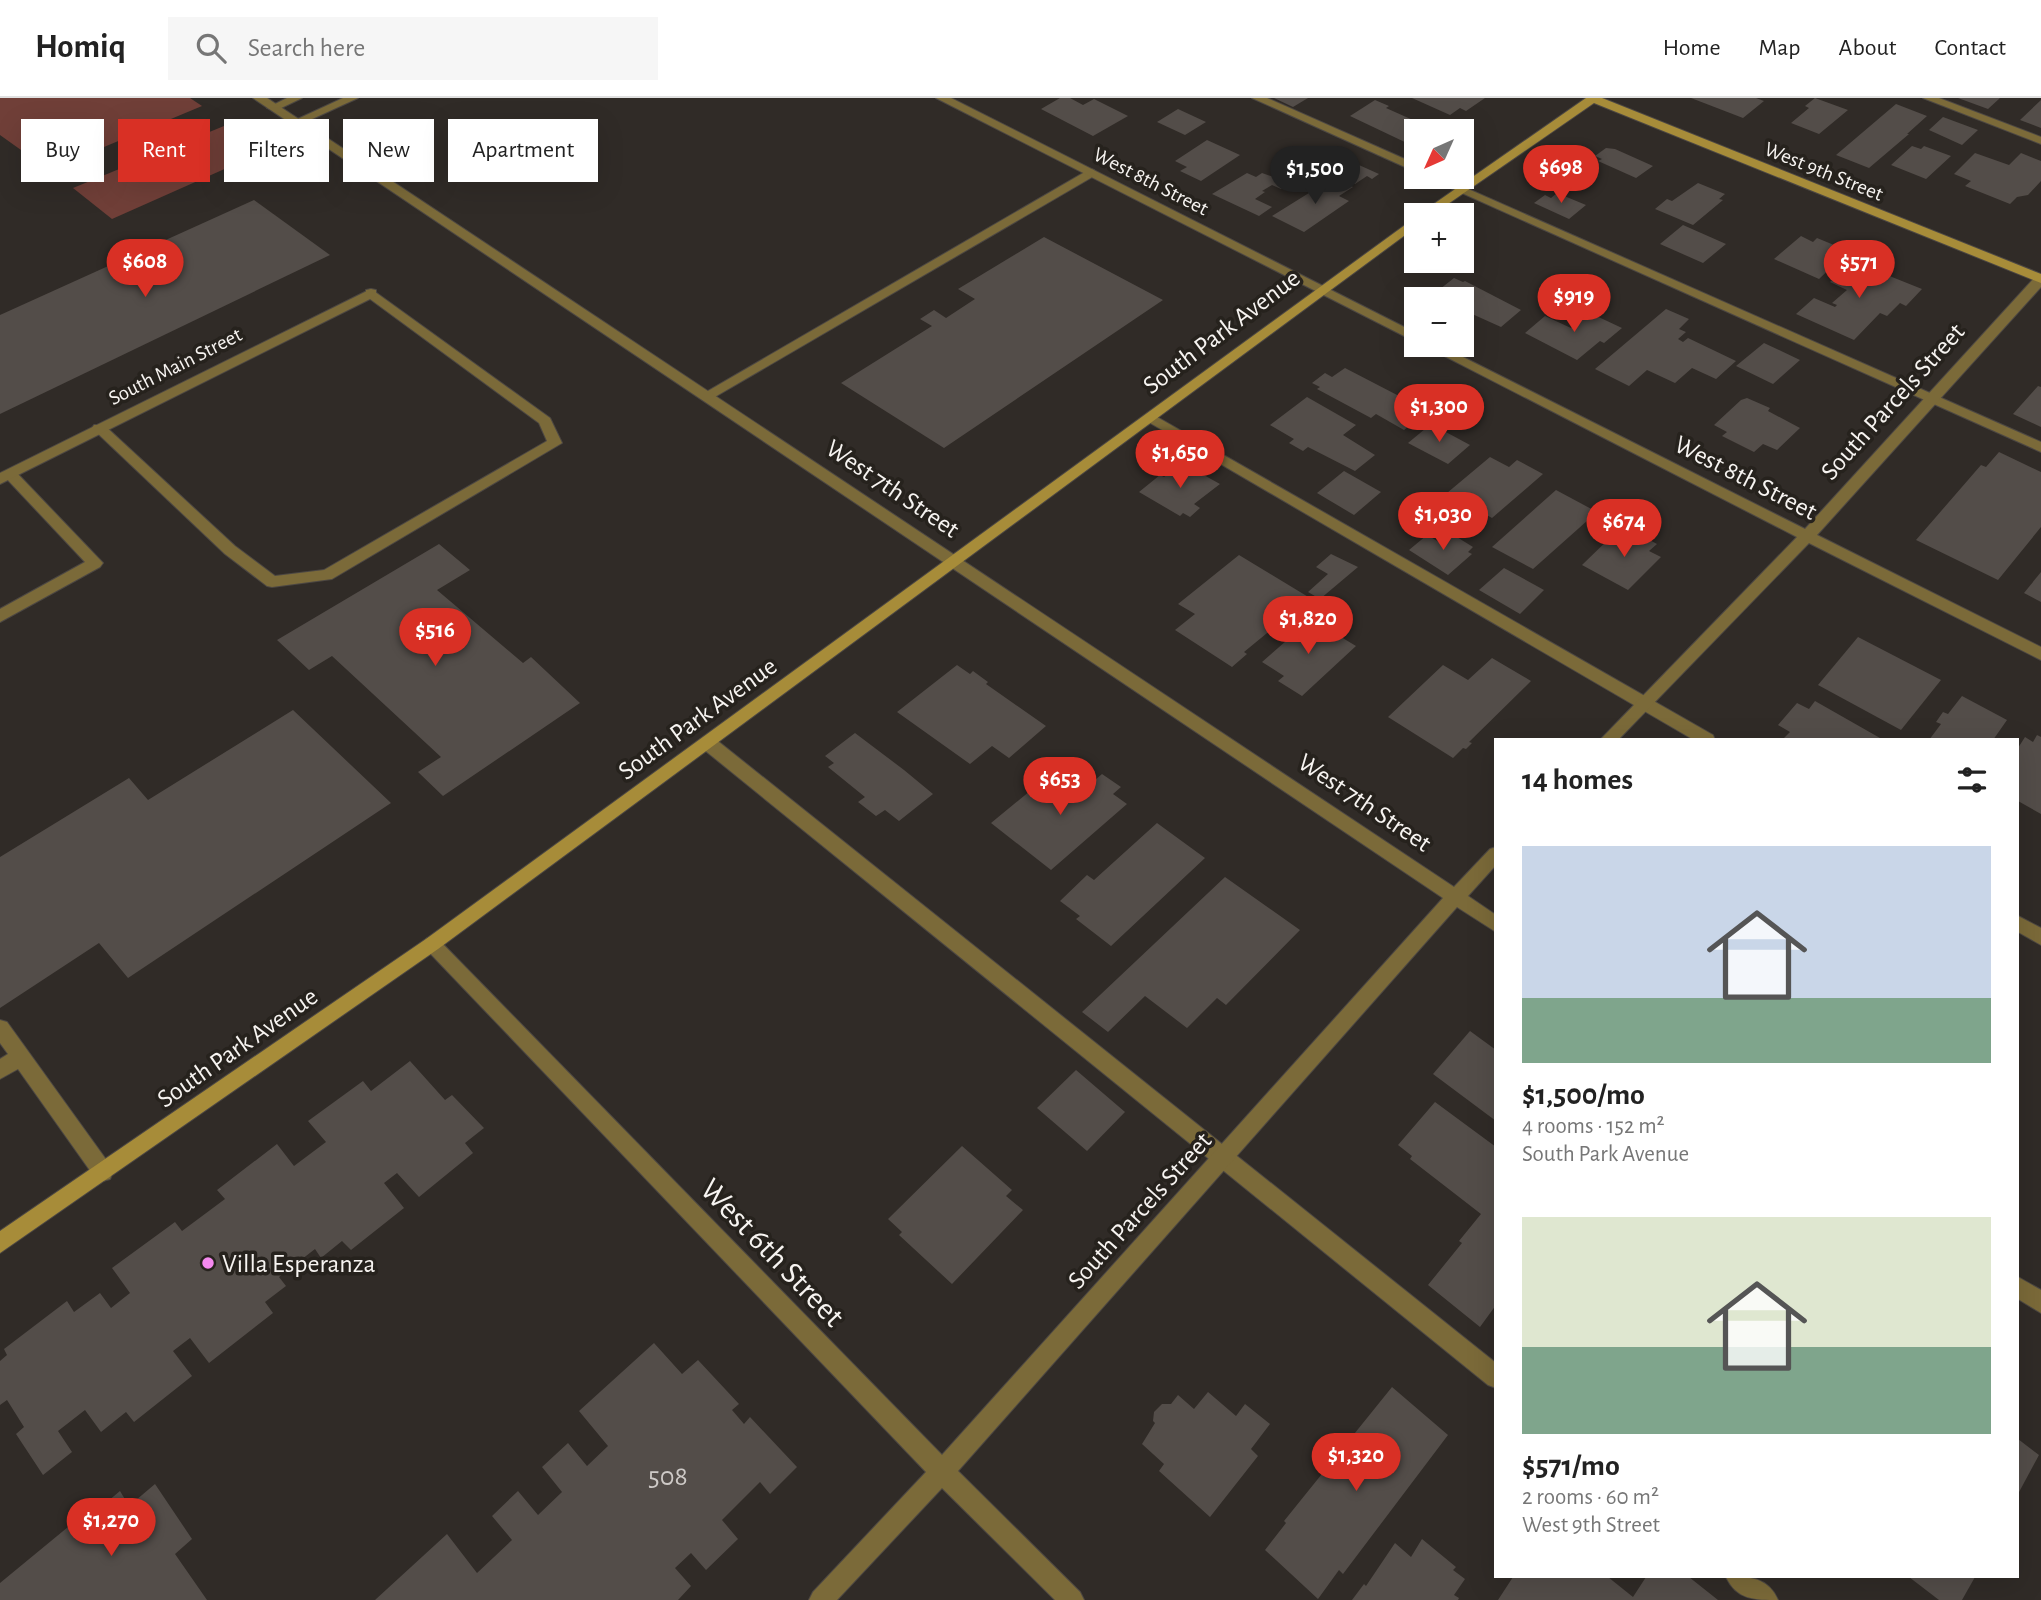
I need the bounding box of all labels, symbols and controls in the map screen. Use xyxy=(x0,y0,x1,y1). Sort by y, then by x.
search box xyxy=(168,17,658,80)
icon: search xyxy=(192,29,230,67)
text: Homiq xyxy=(35,31,126,64)
text: Search here xyxy=(248,35,365,61)
text: Home xyxy=(1663,36,1721,60)
text: Map xyxy=(1759,36,1801,60)
text: About xyxy=(1839,36,1896,60)
text: Contact xyxy=(1934,36,2006,60)
chip: Buy xyxy=(21,119,104,182)
chip: Rent xyxy=(118,119,210,182)
chip: Filters xyxy=(224,119,329,182)
chip: New xyxy=(343,119,434,182)
chip: Apartment xyxy=(448,119,598,182)
north arrow xyxy=(1404,119,1474,189)
map controls xyxy=(1404,119,1474,357)
street label: West 9th Street xyxy=(1762,138,1886,205)
street label: West 8th Street xyxy=(1090,144,1212,220)
pin: $1,500 xyxy=(1258,146,1372,206)
pin: $698 xyxy=(1520,146,1602,205)
text: $698 xyxy=(1539,156,1583,179)
text: $1,500 xyxy=(1286,157,1344,180)
button: + xyxy=(1404,203,1474,273)
pin: $608 xyxy=(104,240,186,299)
pin: $571 xyxy=(1818,240,1900,300)
text: $608 xyxy=(123,250,167,273)
text: $571 xyxy=(1840,251,1878,274)
street label: South Park Avenue xyxy=(1138,265,1305,399)
pin: $919 xyxy=(1533,274,1615,334)
text: $919 xyxy=(1554,285,1594,308)
button: − xyxy=(1404,287,1474,357)
street label: South Parcels Street xyxy=(1816,319,1969,485)
street label: South Main Street xyxy=(105,324,246,409)
pin: $1,300 xyxy=(1382,384,1496,444)
text: $1,300 xyxy=(1410,395,1468,418)
pin: $1,650 xyxy=(1123,430,1237,490)
street label: West 8th Street xyxy=(1670,431,1821,525)
street label: West 7th Street xyxy=(821,435,964,543)
text: $1,650 xyxy=(1152,441,1208,464)
pin: $1,030 xyxy=(1386,492,1500,552)
pin: $674 xyxy=(1583,500,1665,559)
text: $1,030 xyxy=(1414,503,1472,526)
text: $674 xyxy=(1603,510,1645,533)
pin: $1,820 xyxy=(1251,596,1365,656)
text: $1,820 xyxy=(1279,607,1337,630)
pin: $516 xyxy=(394,608,476,668)
text: $516 xyxy=(415,619,455,642)
street label: South Park Avenue xyxy=(614,653,782,785)
street label: West 7th Street xyxy=(1293,749,1436,857)
pin: $653 xyxy=(1019,758,1101,817)
icon: filters xyxy=(1953,761,1991,799)
text: 14 homes xyxy=(1522,765,1633,795)
text: $653 xyxy=(1039,768,1081,791)
icon: home xyxy=(1694,892,1820,1018)
street label: South Park Avenue xyxy=(153,983,322,1113)
text: $1,500/mo xyxy=(1522,1080,1645,1110)
text: 4 rooms · 152 m² xyxy=(1522,1115,1665,1138)
street label: South Parcels Street xyxy=(1063,1128,1216,1294)
text: South Park Avenue xyxy=(1522,1143,1689,1166)
street label: West 6th Street xyxy=(694,1173,850,1333)
place label: Villa Esperanza xyxy=(222,1251,376,1277)
marker: Villa Esperanza xyxy=(200,1255,216,1271)
icon: home xyxy=(1694,1263,1820,1389)
pin: $1,320 xyxy=(1299,1434,1413,1493)
text: $1,320 xyxy=(1328,1444,1384,1467)
text: $571/mo xyxy=(1522,1451,1620,1481)
house number: 508 xyxy=(648,1463,688,1491)
text: 2 rooms · 60 m² xyxy=(1522,1486,1659,1509)
pin: $1,270 xyxy=(54,1498,168,1558)
text: $1,270 xyxy=(83,1509,139,1532)
text: West 9th Street xyxy=(1522,1514,1660,1537)

